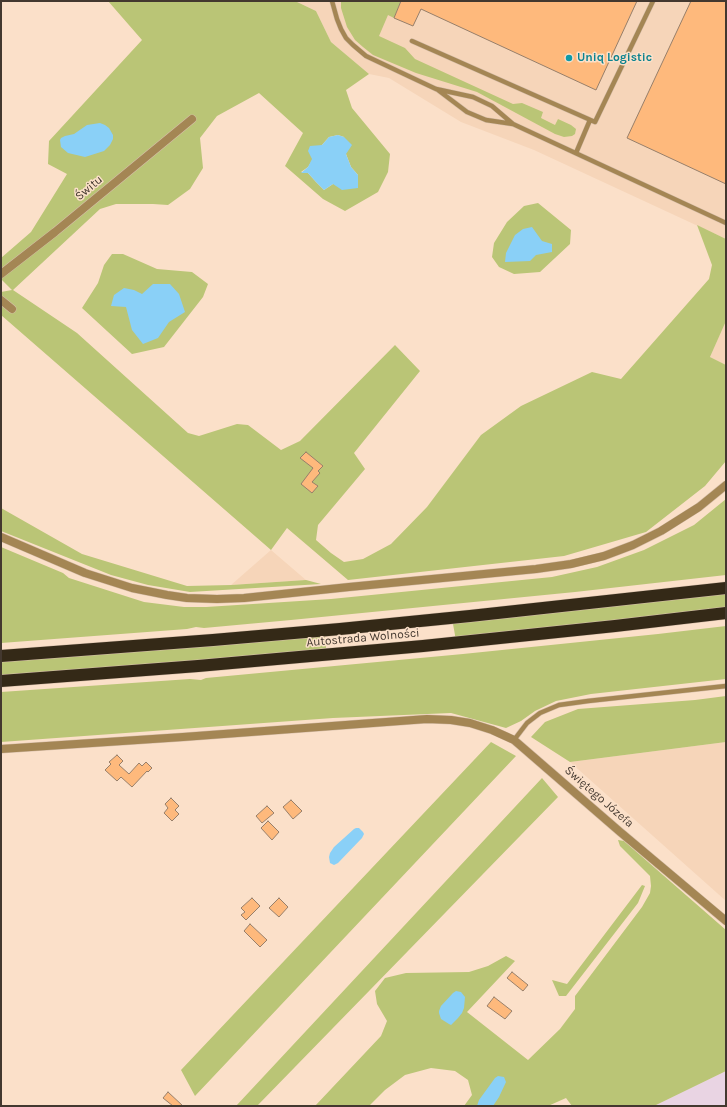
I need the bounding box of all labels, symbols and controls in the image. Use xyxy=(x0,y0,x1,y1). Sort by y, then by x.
place label: Uniq Logistic xyxy=(577,51,652,65)
marker: Uniq Logistic xyxy=(564,53,574,63)
street label: Świtu xyxy=(72,172,106,204)
street label: Autostrada Wolności xyxy=(306,626,420,650)
street label: Świętego Józefa xyxy=(562,763,636,831)

